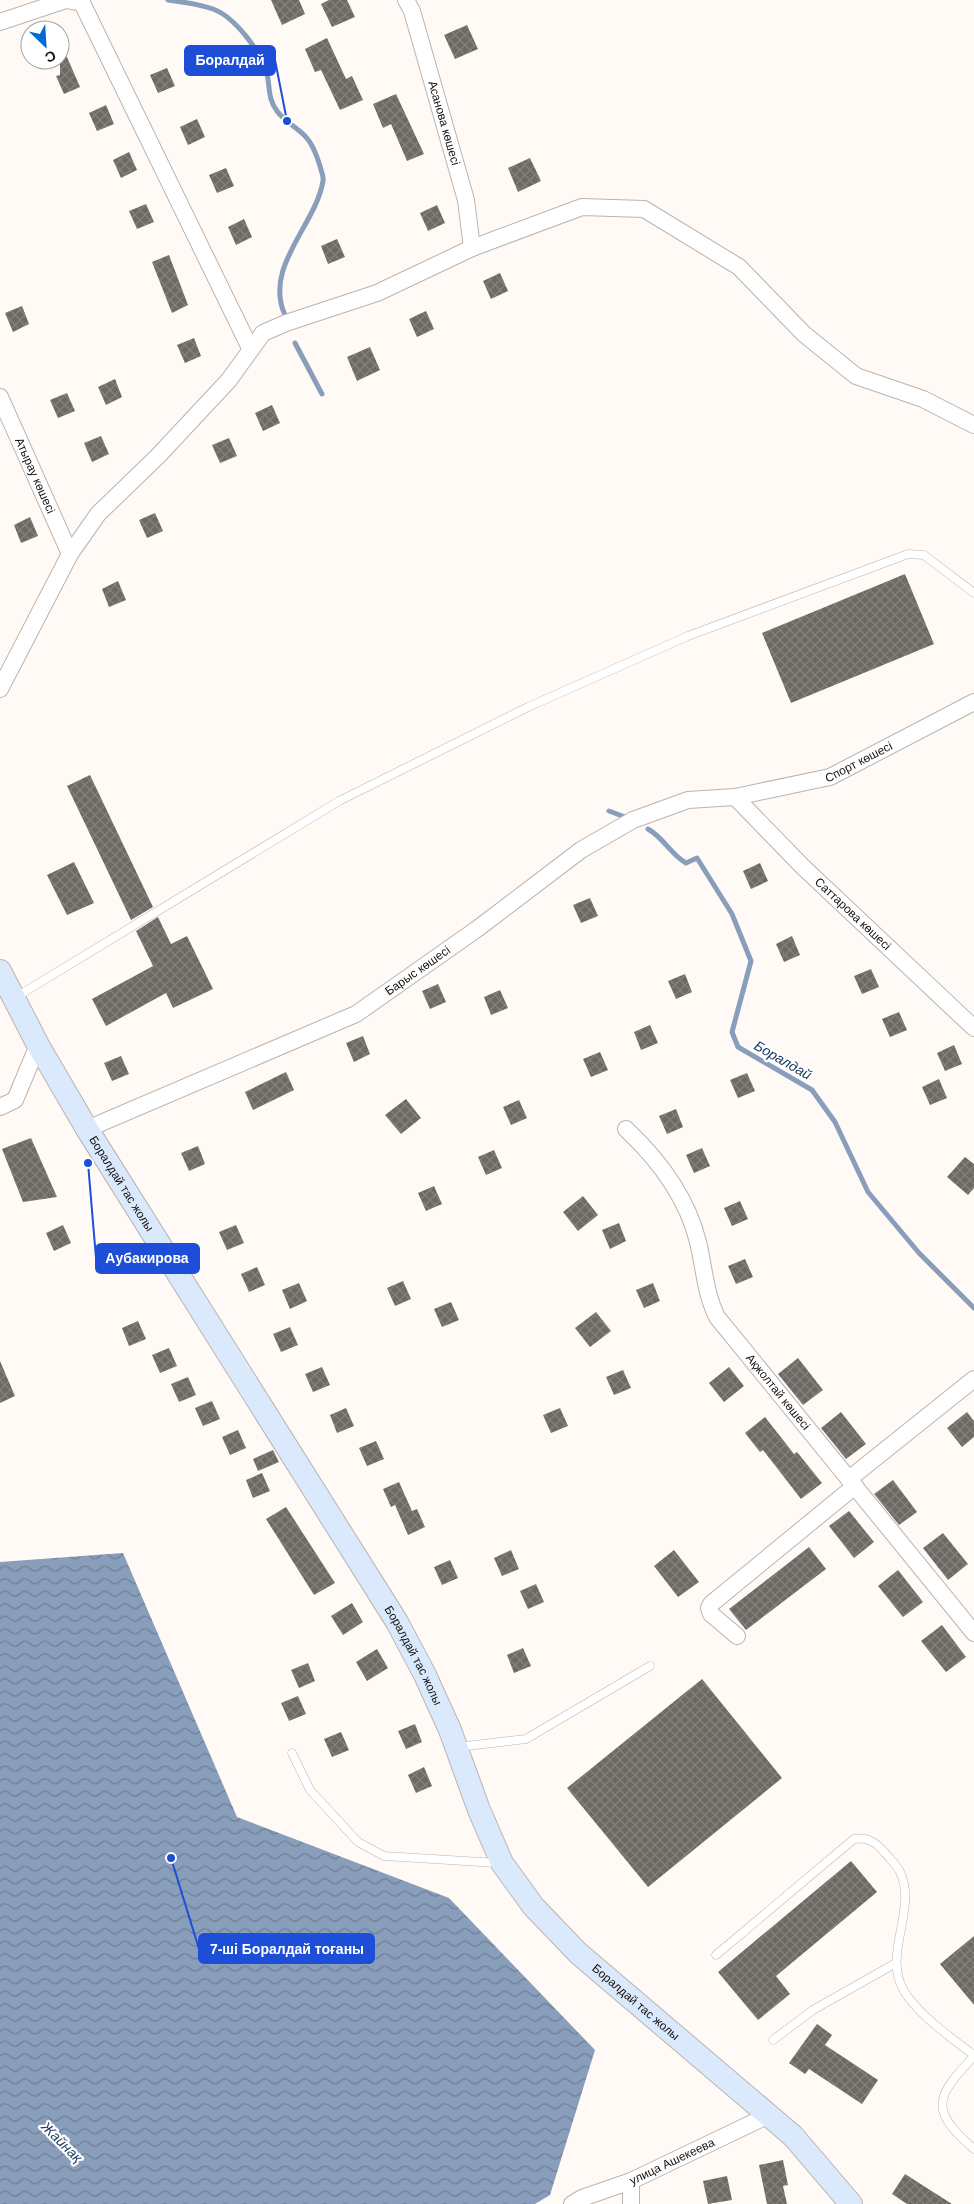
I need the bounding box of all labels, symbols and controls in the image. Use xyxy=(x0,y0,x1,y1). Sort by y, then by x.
north arrow xyxy=(20,20,70,70)
callout: Боралдай xyxy=(185,46,275,75)
text: С xyxy=(43,47,58,66)
text: Боралдай xyxy=(195,52,265,68)
street label: Асанова көшесі xyxy=(425,79,463,167)
street label: Атырау көшесі xyxy=(12,436,58,516)
street label: Спорт көшесі xyxy=(824,739,895,785)
street label: Саттарова көшесі xyxy=(812,875,894,953)
street label: Барыс көшесі xyxy=(383,943,453,998)
water label: Боралдай xyxy=(751,1037,815,1083)
street label: Боралдай тас жолы xyxy=(86,1133,157,1234)
callout: Аубакирова xyxy=(96,1244,199,1273)
text: Аубакирова xyxy=(105,1250,189,1266)
street label: Ақжолтай көшесі xyxy=(743,1351,813,1433)
street label: Боралдай тас жолы xyxy=(382,1603,445,1707)
callout: 7-ші Боралдай тоғаны xyxy=(199,1934,374,1963)
text: 7-ші Боралдай тоғаны xyxy=(210,1941,364,1957)
street label: Боралдай тас жолы xyxy=(589,1961,682,2043)
water label: Жайнақ xyxy=(38,2118,86,2166)
street label: улица Ашекеева xyxy=(627,2135,717,2188)

